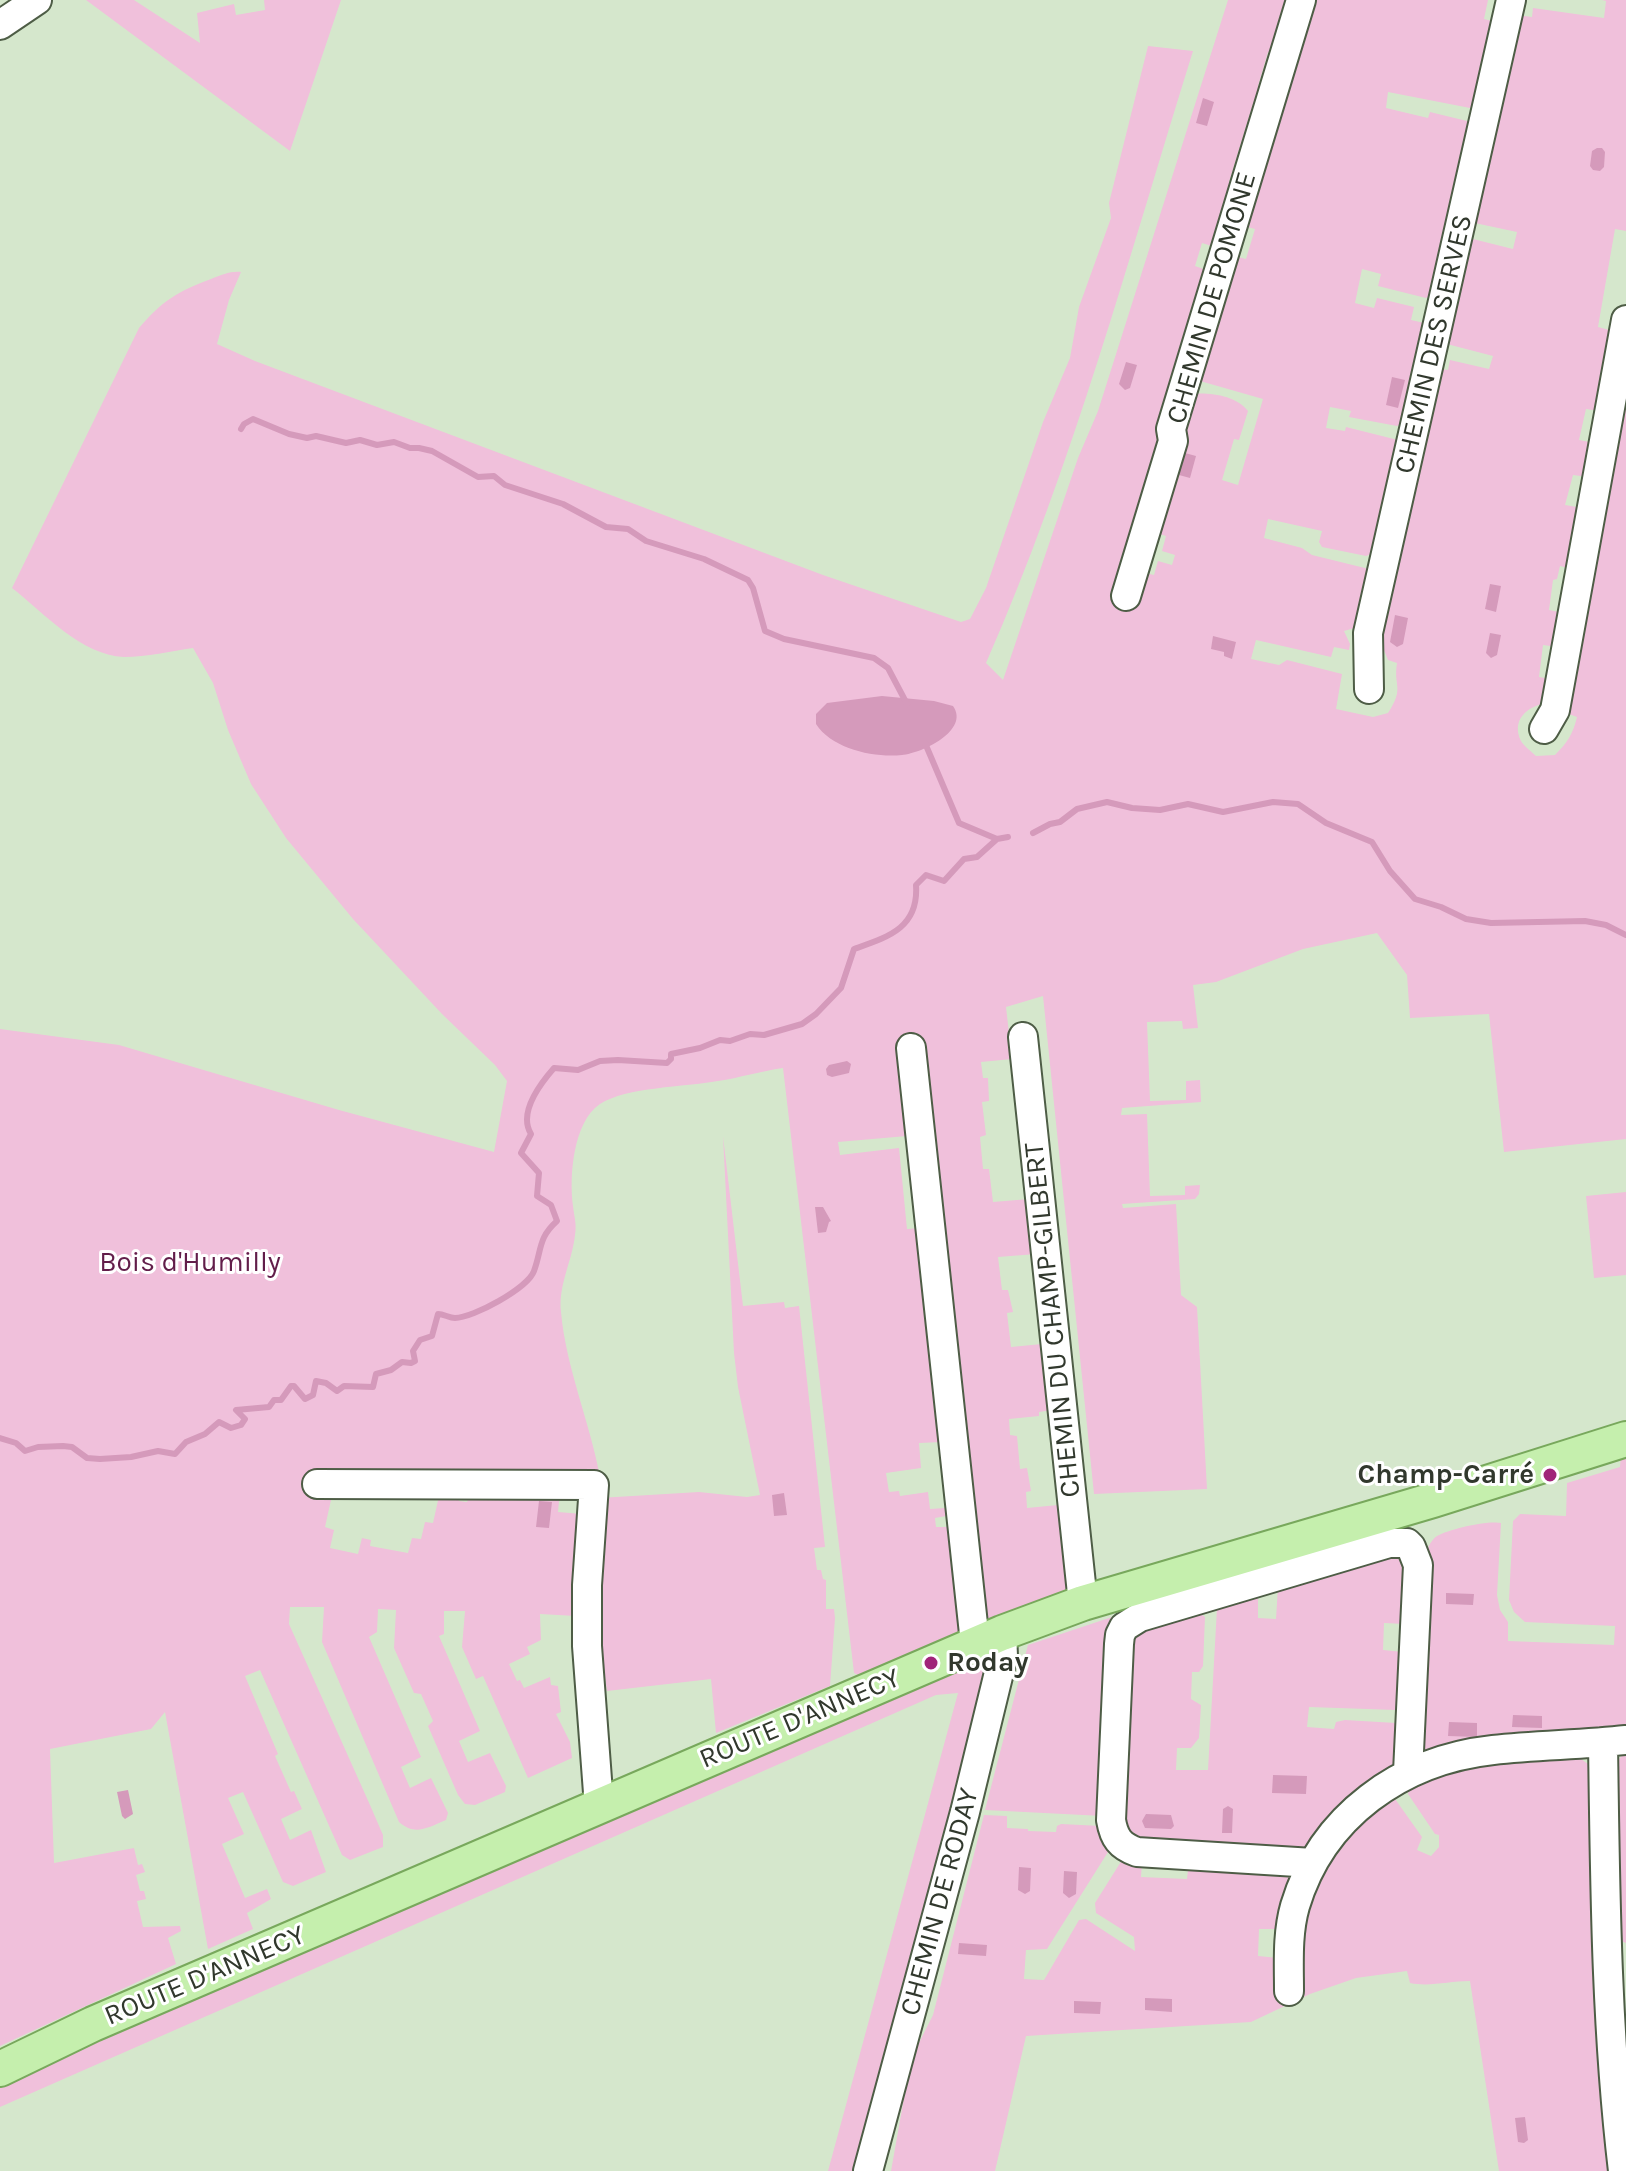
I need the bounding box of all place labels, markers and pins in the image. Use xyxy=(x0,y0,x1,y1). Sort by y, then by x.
place label: Champ-Carré xyxy=(1357,1458,1534,1492)
marker: Champ-Carré xyxy=(1541,1466,1559,1484)
place label: Roday xyxy=(947,1646,1029,1680)
marker: Roday xyxy=(922,1654,940,1672)

